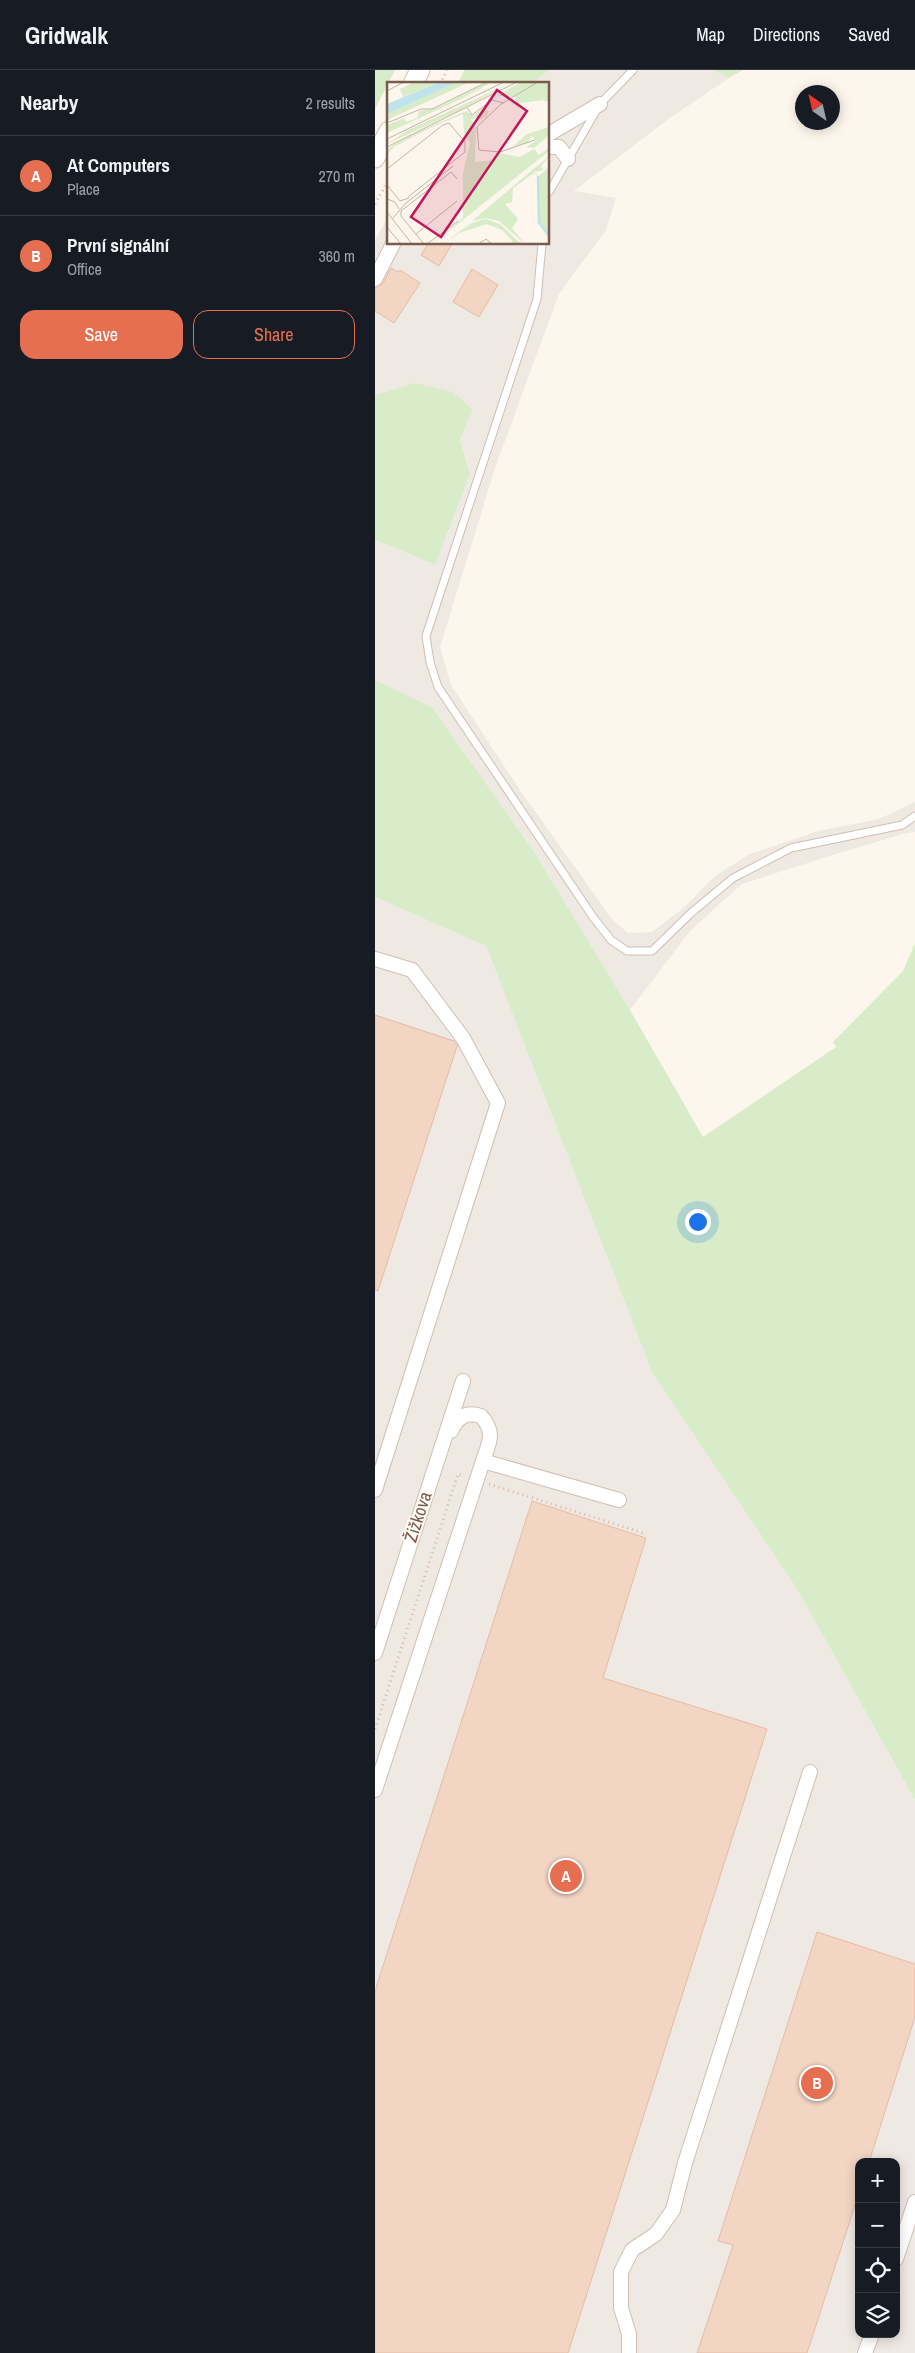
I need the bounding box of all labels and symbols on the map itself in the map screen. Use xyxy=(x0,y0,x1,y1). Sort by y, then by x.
inset map xyxy=(387,82,550,245)
north arrow xyxy=(795,85,840,130)
your location xyxy=(685,1209,711,1235)
street label: Žižkova xyxy=(398,1488,437,1545)
pin: A xyxy=(550,1857,582,1895)
pin: B xyxy=(801,2064,833,2102)

